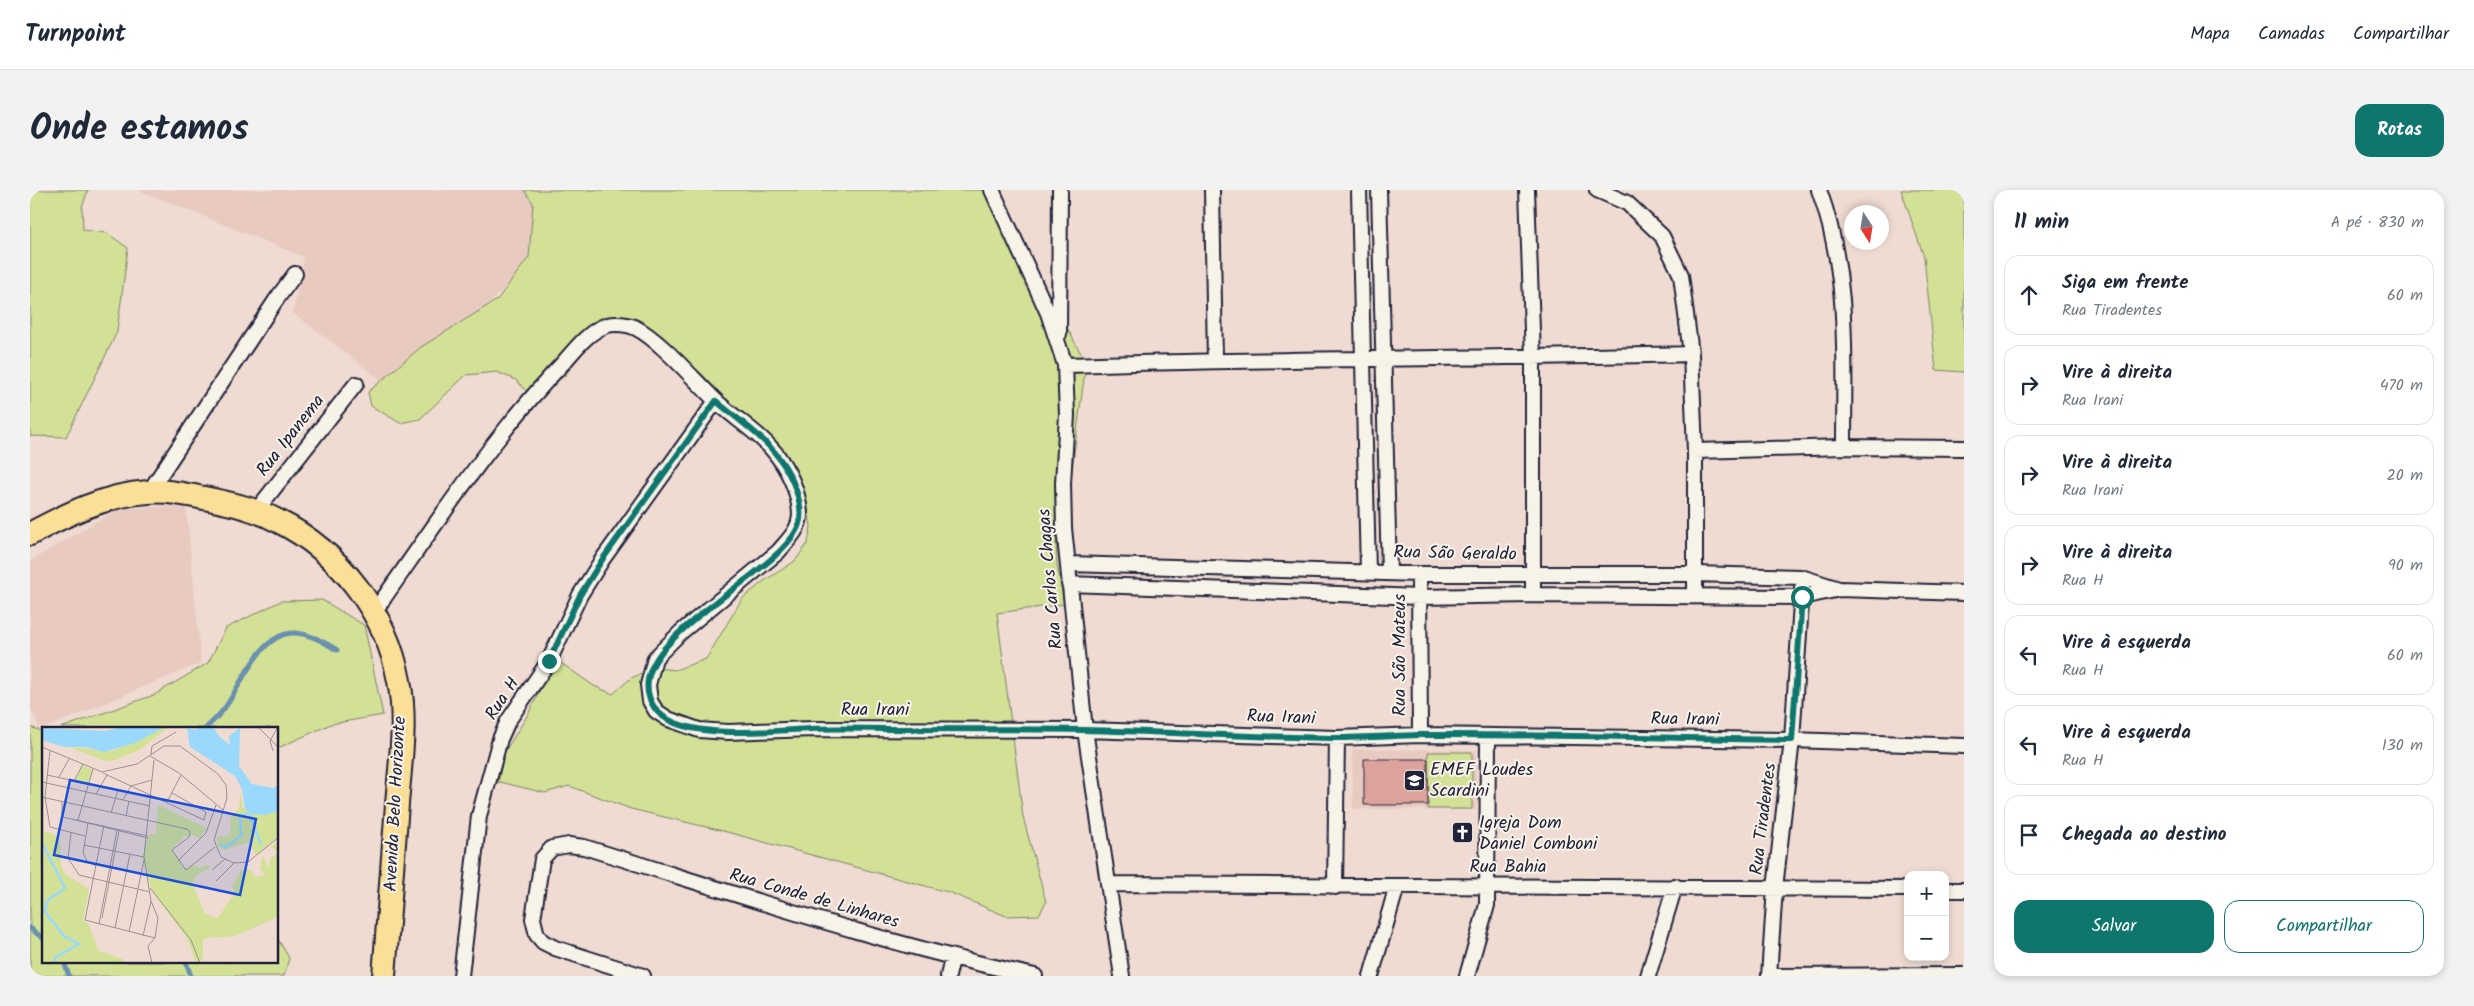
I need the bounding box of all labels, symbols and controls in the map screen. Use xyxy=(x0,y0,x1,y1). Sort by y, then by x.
text: Turnpoint xyxy=(25,15,126,54)
text: Mapa xyxy=(2190,20,2230,49)
text: Camadas xyxy=(2258,20,2325,49)
text: Compartilhar xyxy=(2353,20,2449,49)
text: Onde estamos xyxy=(30,102,249,158)
button: Rotas xyxy=(2355,104,2444,157)
north arrow xyxy=(1844,205,1889,250)
text: 11 min xyxy=(2014,206,2069,239)
text: A pé · 830 m xyxy=(2331,210,2424,235)
text: Siga em frente xyxy=(2062,268,2189,298)
icon: ahead xyxy=(2015,281,2043,309)
text: 60 m xyxy=(2387,283,2423,308)
text: Rua Tiradentes xyxy=(2062,298,2162,323)
text: Vire à direita xyxy=(2062,358,2172,388)
icon: right xyxy=(2015,371,2043,399)
text: 470 m xyxy=(2380,373,2423,398)
street label: Rua Ipanema xyxy=(249,388,333,484)
text: Rua Irani xyxy=(2062,388,2123,413)
text: Vire à direita xyxy=(2062,448,2172,478)
icon: right xyxy=(2015,461,2043,489)
text: 20 m xyxy=(2387,463,2423,488)
text: Rua Irani xyxy=(2062,478,2123,503)
street label: Rua Carlos Chagas xyxy=(1030,507,1072,650)
street label: Rua São Geraldo xyxy=(1393,538,1517,570)
text: Vire à direita xyxy=(2062,538,2172,568)
icon: right xyxy=(2015,551,2043,579)
text: 90 m xyxy=(2388,553,2423,578)
text: Rua H xyxy=(2062,568,2104,593)
route start xyxy=(1791,586,1814,609)
street label: Rua São Mateus xyxy=(1386,594,1415,716)
text: Vire à esquerda xyxy=(2062,628,2191,658)
icon: left xyxy=(2015,641,2043,669)
text: 60 m xyxy=(2387,643,2423,668)
route end xyxy=(538,650,561,673)
text: Rua H xyxy=(2062,658,2104,683)
street label: Rua H xyxy=(478,671,528,727)
street label: Rua Irani xyxy=(841,696,910,725)
street label: Rua Irani xyxy=(1246,702,1317,734)
street label: Rua Irani xyxy=(1650,705,1720,735)
street label: Avenida Belo Horizonte xyxy=(377,716,415,892)
text: Vire à esquerda xyxy=(2062,718,2191,748)
inset map xyxy=(42,727,279,964)
icon: left xyxy=(2015,731,2043,759)
text: 130 m xyxy=(2382,733,2423,758)
text: Rua H xyxy=(2062,748,2104,773)
place label: EMEF Loudes Scardini xyxy=(1430,756,1534,806)
street label: Rua Tiradentes xyxy=(1743,761,1785,877)
school or university icon: EMEF Loudes Scardini xyxy=(1402,768,1426,792)
place label: Igreja Dom Daniel Comboni xyxy=(1479,809,1598,859)
text: Chegada ao destino xyxy=(2062,820,2227,850)
church icon: Igreja Dom Daniel Comboni xyxy=(1451,821,1475,845)
icon: arrive xyxy=(2015,821,2043,849)
street label: Rua Bahia xyxy=(1469,853,1547,882)
street label: Rua Conde de Linhares xyxy=(726,861,903,937)
map controls xyxy=(1904,871,1949,961)
button: + xyxy=(1904,871,1949,916)
button: Salvar xyxy=(2014,900,2214,953)
button: Compartilhar xyxy=(2224,900,2424,953)
button: − xyxy=(1904,916,1949,961)

